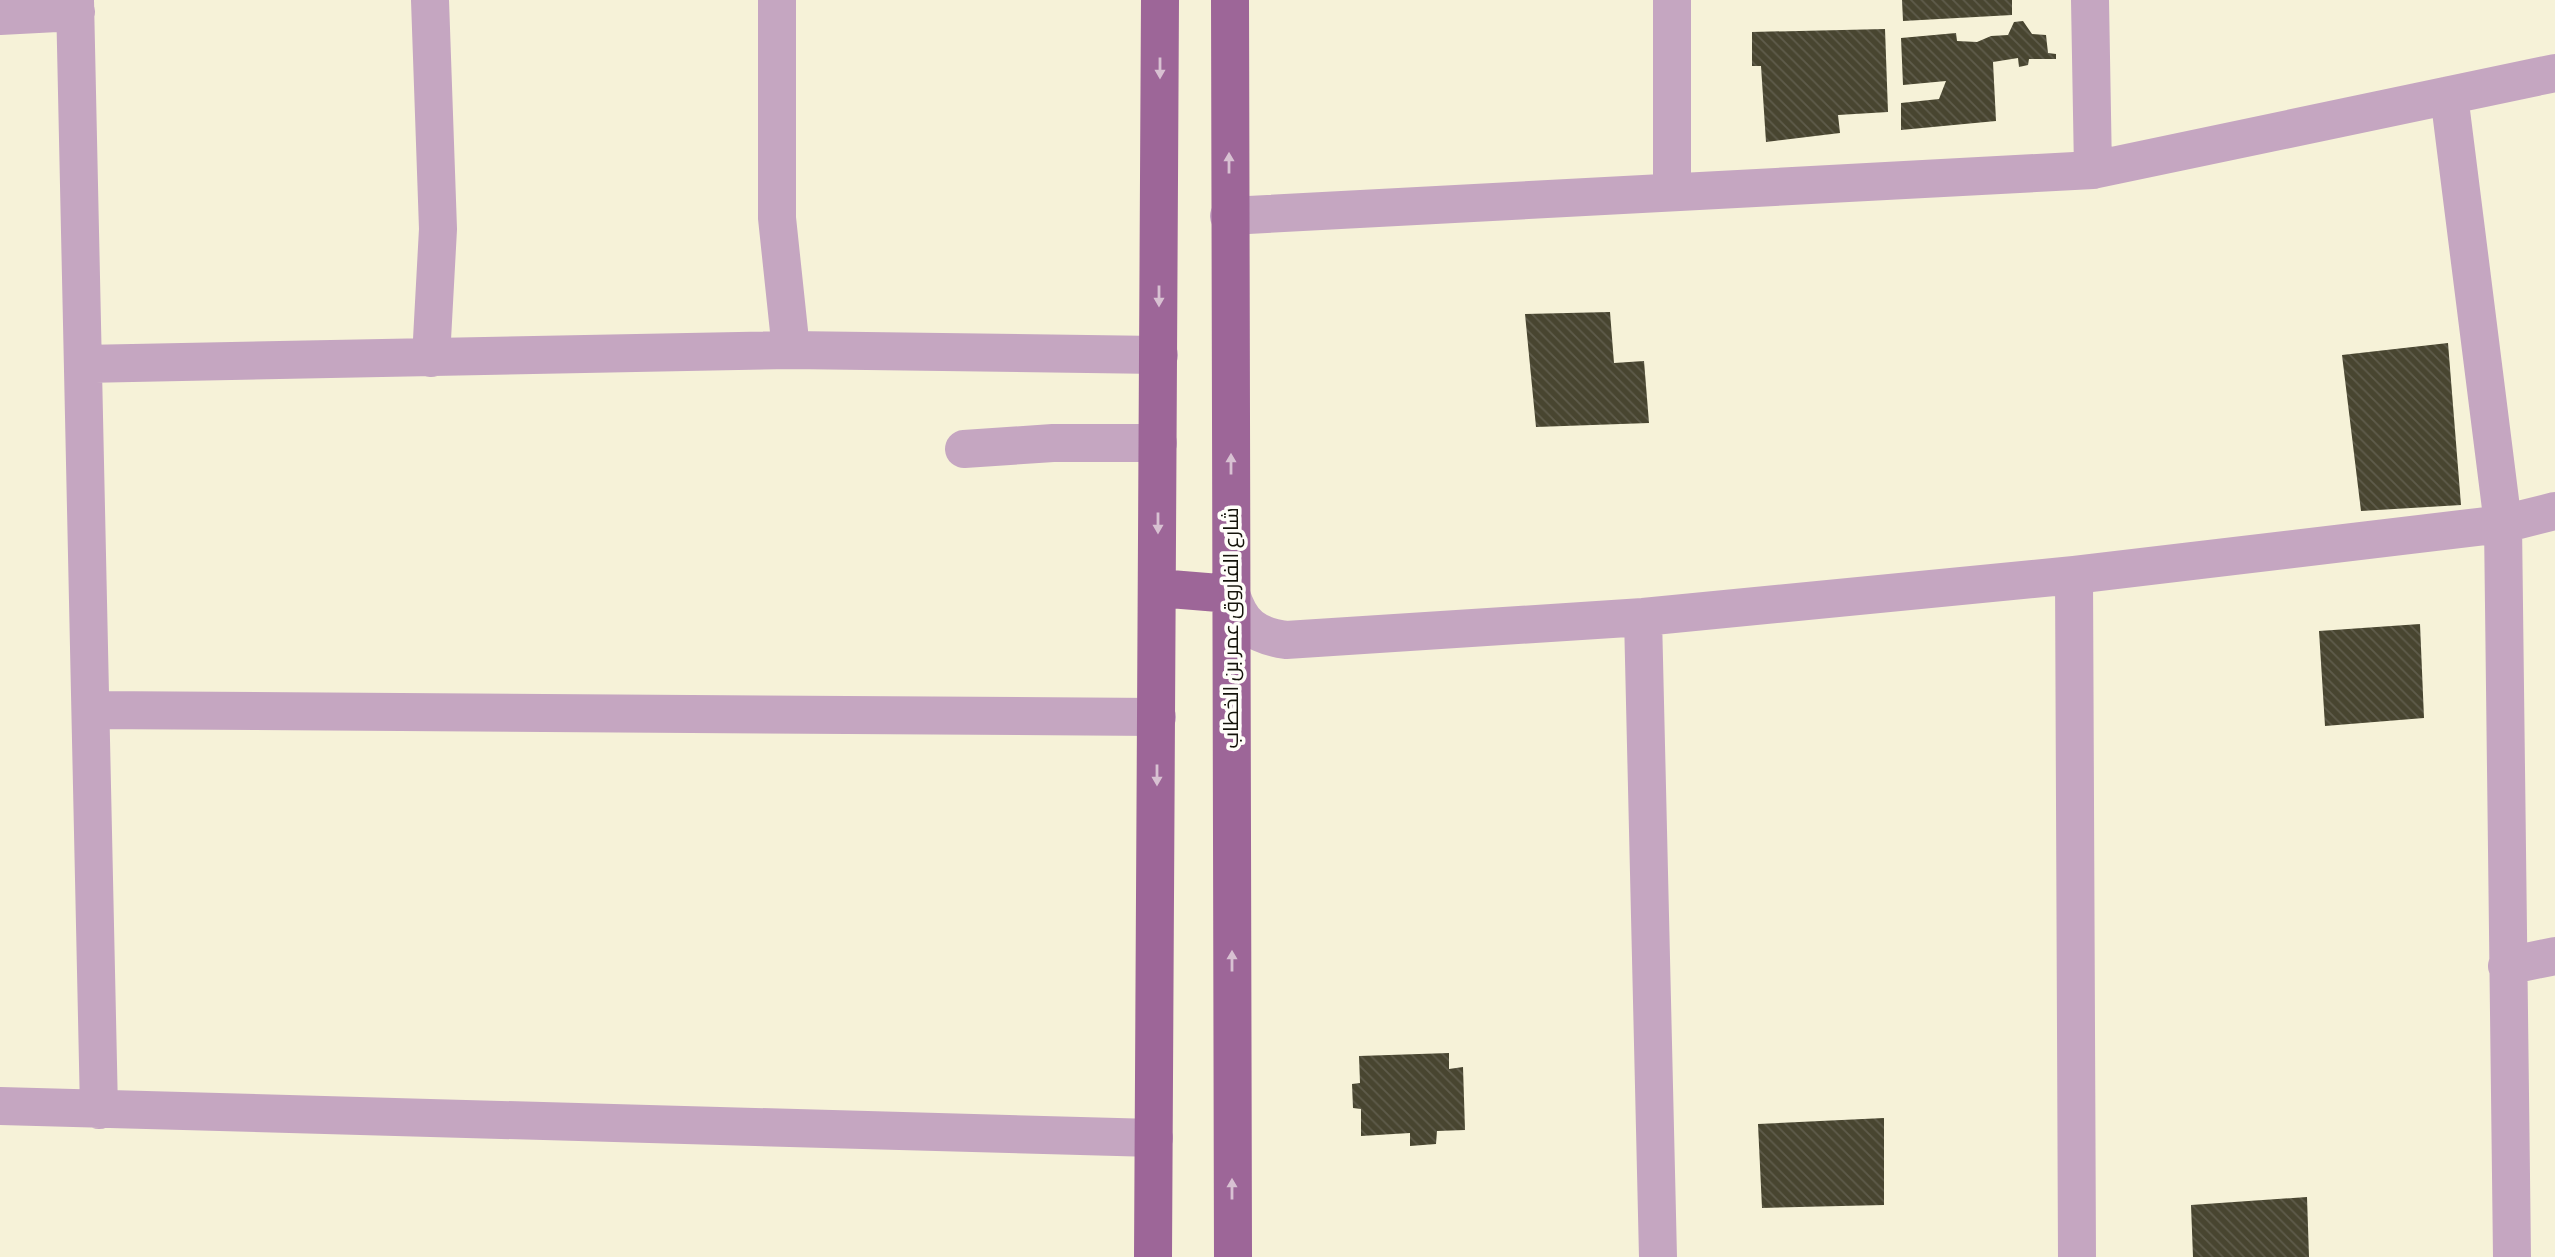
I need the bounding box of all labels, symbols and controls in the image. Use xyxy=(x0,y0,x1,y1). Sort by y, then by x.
one-way arrow xyxy=(1154,57,1166,79)
one-way arrow xyxy=(1223,152,1235,174)
one-way arrow xyxy=(1153,285,1165,307)
one-way arrow xyxy=(1225,453,1237,475)
street label: شارع الفاروق عمر بن الخطاب xyxy=(1218,507,1245,749)
one-way arrow xyxy=(1152,512,1164,534)
one-way arrow xyxy=(1151,764,1163,786)
one-way arrow xyxy=(1226,950,1238,972)
one-way arrow xyxy=(1226,1178,1238,1200)

